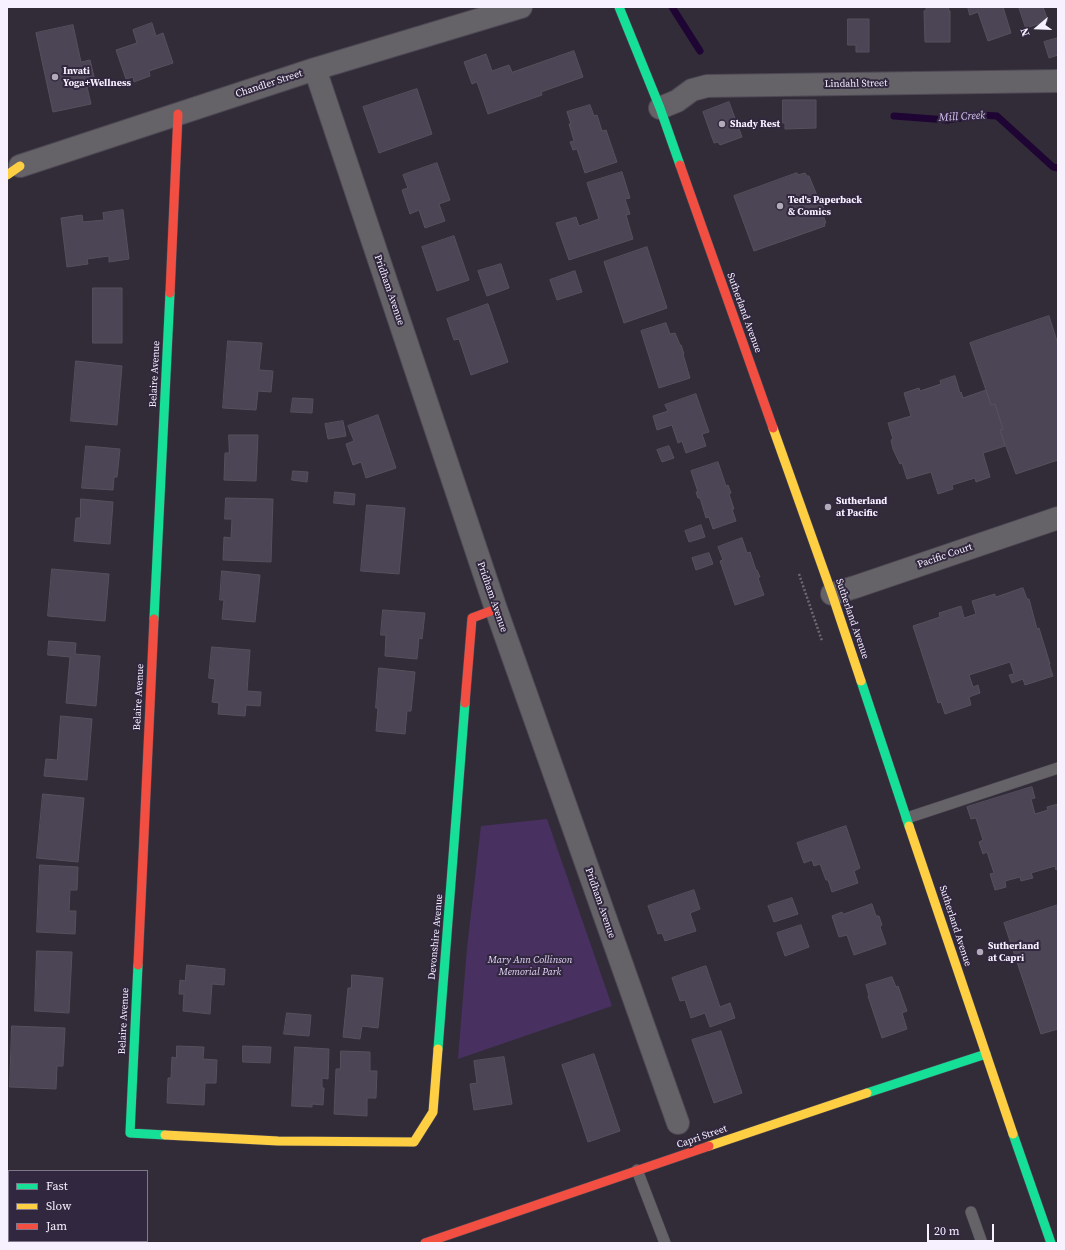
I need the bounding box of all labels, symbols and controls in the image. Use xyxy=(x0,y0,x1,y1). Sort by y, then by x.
north arrow xyxy=(1017,8,1057,48)
text: N xyxy=(1017,26,1034,38)
place label: Invati Yoga+Wellness xyxy=(63,65,131,88)
street label: Chandler Street xyxy=(234,68,304,100)
marker: Invati Yoga+Wellness xyxy=(50,72,60,82)
street label: Lindahl Street xyxy=(824,77,888,91)
water label: Mill Creek xyxy=(938,109,986,125)
place label: Shady Rest xyxy=(730,118,780,130)
marker: Shady Rest xyxy=(717,119,727,129)
place label: Ted's Paperback & Comics xyxy=(788,194,862,218)
marker: Ted's Paperback & Comics xyxy=(775,201,785,211)
street label: Pridham Avenue xyxy=(371,253,407,327)
street label: Sutherland Avenue xyxy=(724,271,764,355)
street label: Belaire Avenue xyxy=(147,340,163,408)
place label: Sutherland at Pacific xyxy=(836,495,887,518)
marker: Sutherland at Pacific xyxy=(823,502,833,512)
street label: Pacific Court xyxy=(916,541,974,571)
street label: Pridham Avenue xyxy=(474,560,510,634)
street label: Sutherland Avenue xyxy=(833,577,871,661)
street label: Belaire Avenue xyxy=(131,663,147,731)
street label: Pridham Avenue xyxy=(582,866,618,940)
street label: Sutherland Avenue xyxy=(936,884,974,968)
street label: Devonshire Avenue xyxy=(426,894,446,980)
place label: Sutherland at Capri xyxy=(988,940,1039,964)
marker: Sutherland at Capri xyxy=(975,947,985,957)
park label: Mary Ann Collinson Memorial Park xyxy=(488,954,572,978)
street label: Belaire Avenue xyxy=(116,987,132,1055)
street label: Capri Street xyxy=(675,1123,729,1151)
legend xyxy=(8,1170,148,1242)
text: Fast xyxy=(46,1178,68,1194)
text: Slow xyxy=(46,1198,71,1214)
scale bar xyxy=(929,1216,996,1242)
text: Jam xyxy=(46,1218,67,1234)
text: 20 m xyxy=(934,1223,960,1239)

